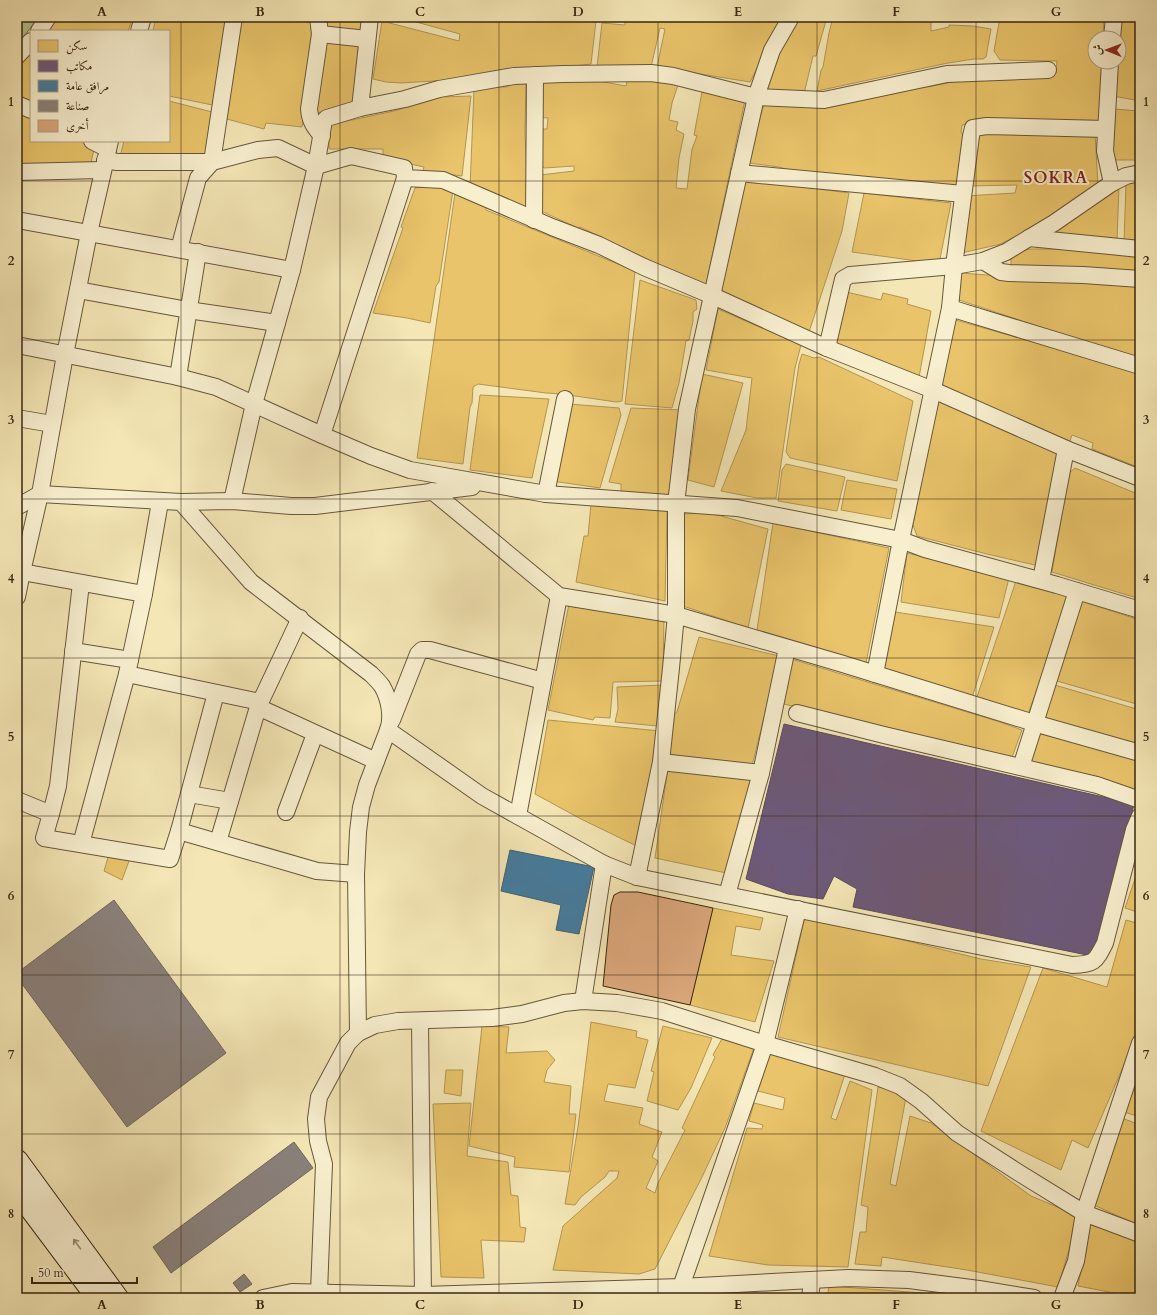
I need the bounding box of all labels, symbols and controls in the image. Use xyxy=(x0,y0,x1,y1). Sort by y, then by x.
text: A xyxy=(97,3,107,21)
text: B xyxy=(255,3,265,21)
text: C xyxy=(415,3,425,21)
text: D xyxy=(572,3,584,21)
text: E xyxy=(734,3,742,21)
text: F xyxy=(892,3,900,21)
text: G xyxy=(1051,3,1062,21)
legend xyxy=(30,30,170,142)
north arrow xyxy=(1087,30,1127,70)
text: سكن xyxy=(66,38,87,55)
text: ش xyxy=(1090,44,1105,55)
text: مكاتب xyxy=(66,58,92,74)
text: مرافق عامة xyxy=(66,78,109,95)
text: 1 xyxy=(8,93,14,111)
text: 1 xyxy=(1143,93,1149,111)
text: صناعة xyxy=(66,98,89,114)
text: أخرى xyxy=(66,118,89,134)
district label: SOKRA xyxy=(1024,167,1088,189)
text: 2 xyxy=(8,252,15,270)
text: 2 xyxy=(1143,252,1150,270)
text: 3 xyxy=(8,411,15,429)
text: 3 xyxy=(1143,411,1150,429)
text: 4 xyxy=(8,570,15,588)
text: 4 xyxy=(1143,570,1150,588)
text: 5 xyxy=(8,728,14,746)
text: 5 xyxy=(1143,728,1149,746)
text: 6 xyxy=(8,887,15,905)
text: 6 xyxy=(1143,887,1150,905)
text: 7 xyxy=(8,1046,15,1064)
text: 7 xyxy=(1143,1046,1150,1064)
text: 8 xyxy=(8,1205,14,1223)
text: 8 xyxy=(1143,1205,1149,1223)
one-way arrow xyxy=(73,1239,81,1250)
scale bar xyxy=(32,1259,137,1285)
text: 50 m xyxy=(38,1265,65,1281)
text: A xyxy=(97,1296,107,1314)
text: B xyxy=(255,1296,265,1314)
text: C xyxy=(415,1296,425,1314)
text: D xyxy=(572,1296,584,1314)
text: E xyxy=(734,1296,742,1314)
text: F xyxy=(892,1296,900,1314)
text: G xyxy=(1051,1296,1062,1314)

